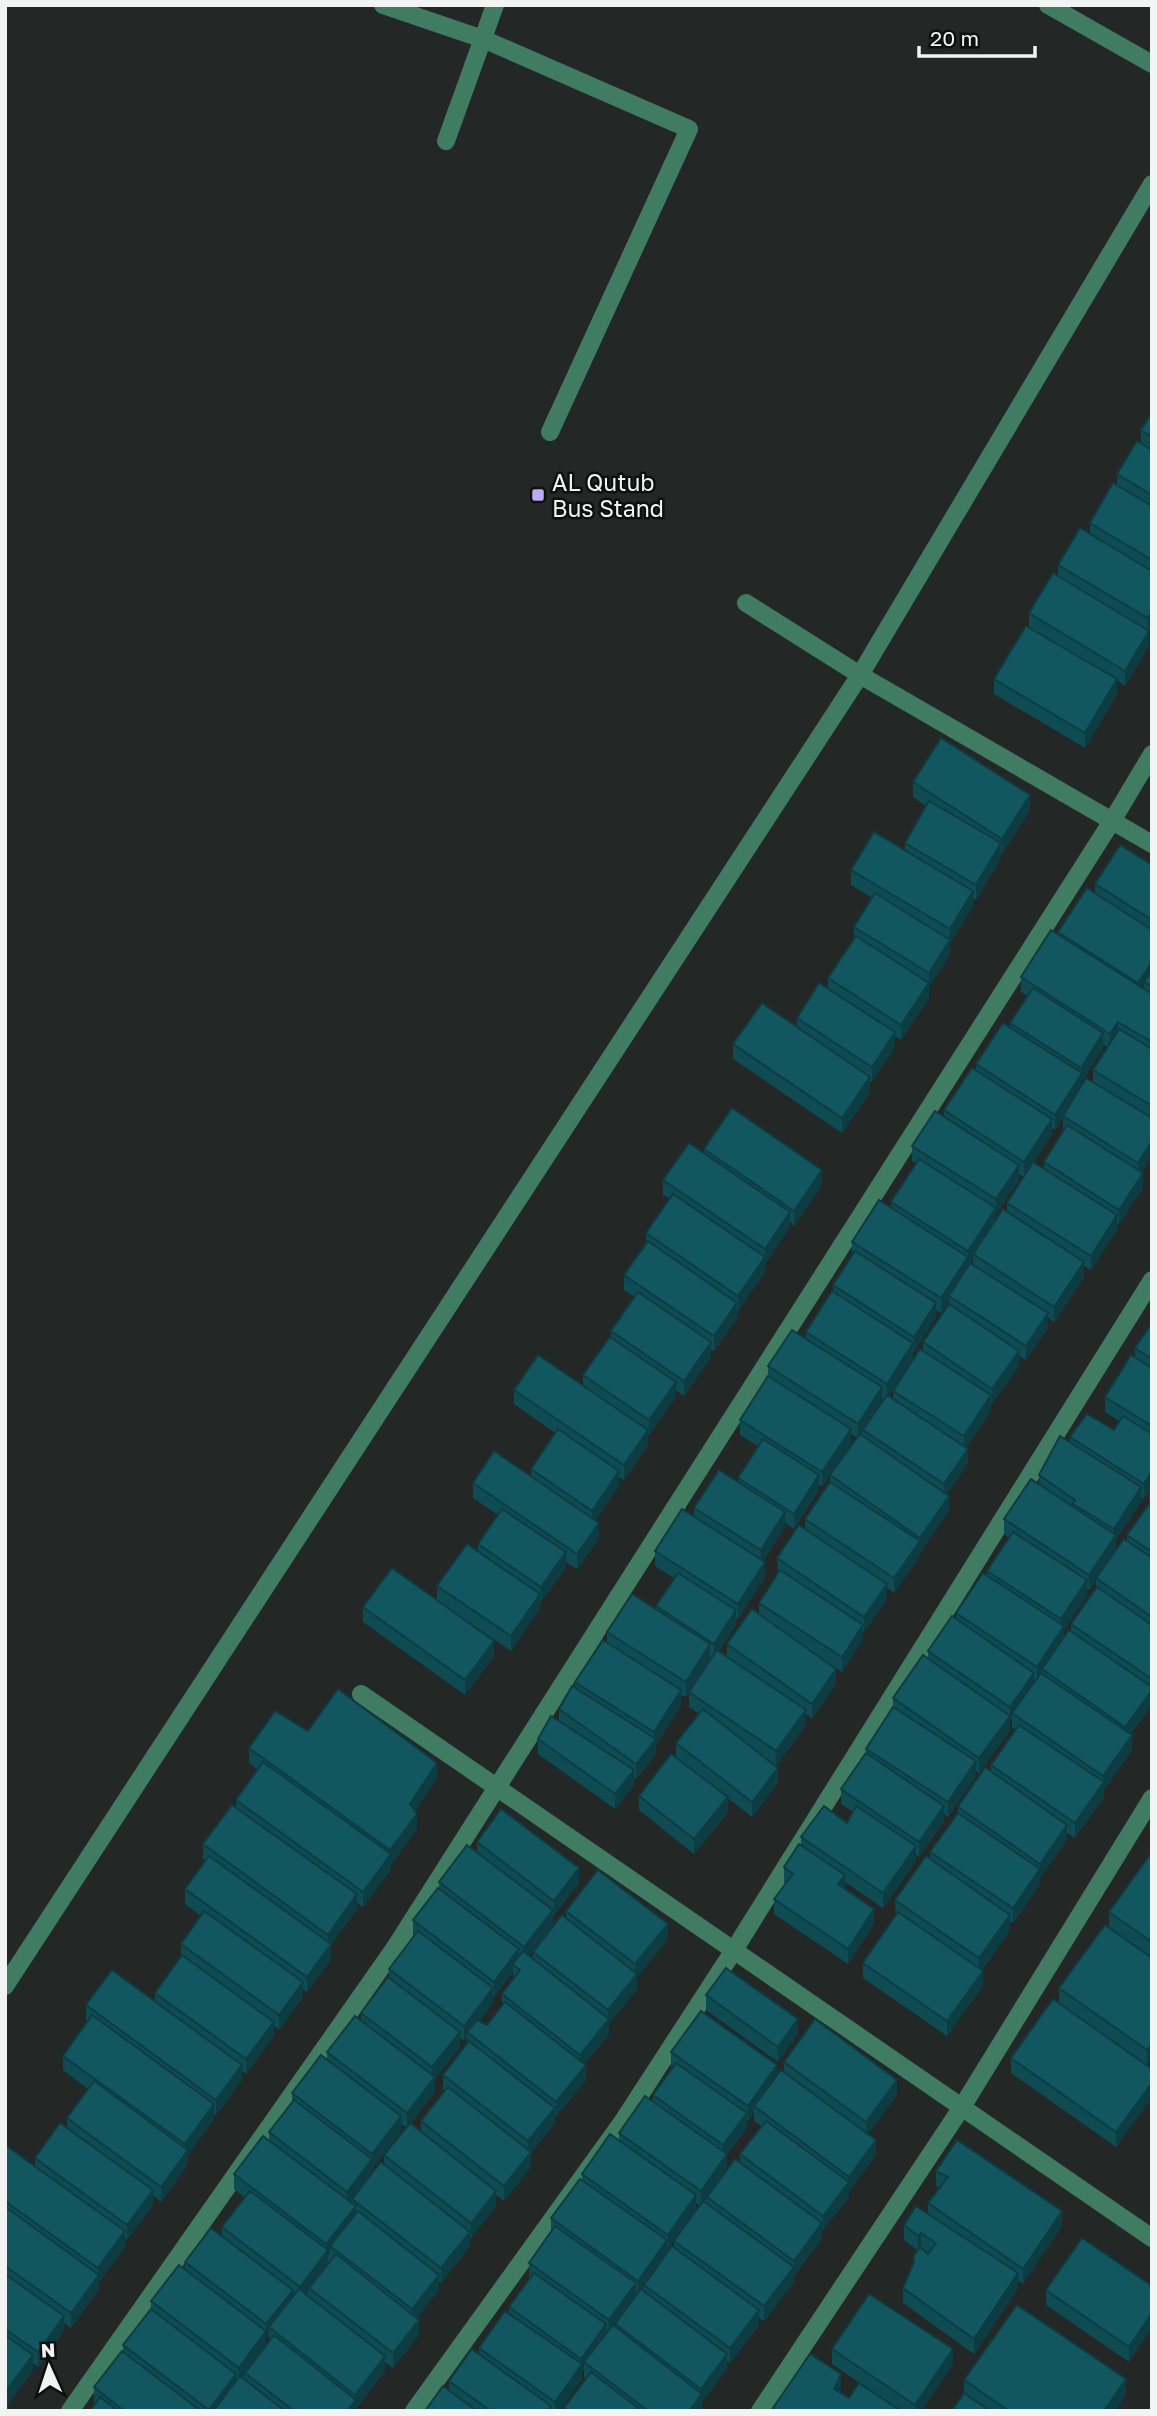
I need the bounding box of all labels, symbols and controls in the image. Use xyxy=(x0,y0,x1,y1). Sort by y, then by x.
scale bar xyxy=(919,14,1034,58)
text: 20 m xyxy=(930,25,979,51)
place label: AL Qutub Bus Stand xyxy=(552,468,664,522)
marker: AL Qutub Bus Stand xyxy=(530,487,546,503)
north arrow xyxy=(14,2332,84,2402)
text: N xyxy=(40,2338,56,2361)

